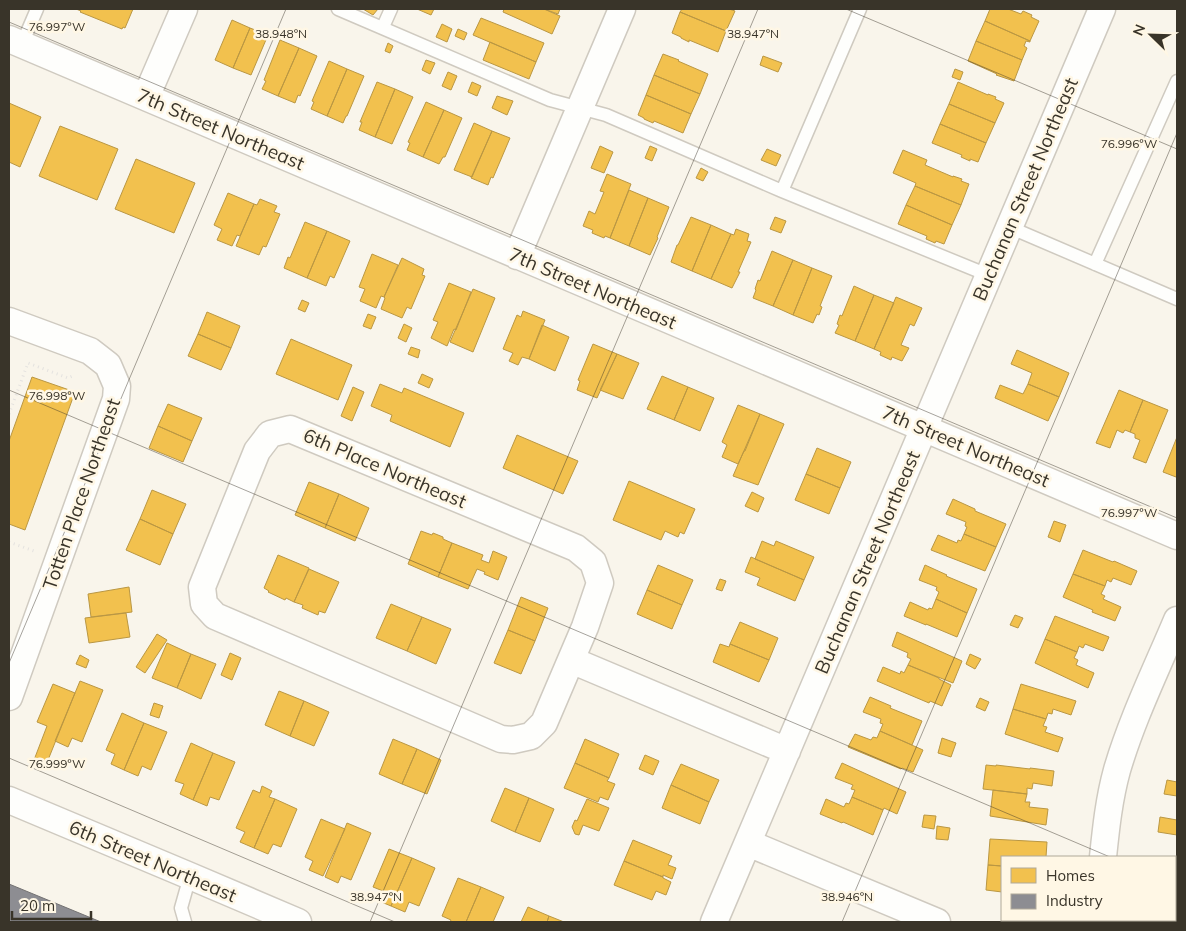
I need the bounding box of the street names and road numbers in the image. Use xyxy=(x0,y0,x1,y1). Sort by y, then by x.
street label: Buchanan Street Northeast xyxy=(967,74,1083,304)
street label: 7th Street Northeast xyxy=(134,83,309,175)
street label: 7th Street Northeast xyxy=(506,242,681,334)
street label: Totten Place Northeast xyxy=(37,395,125,593)
street label: 7th Street Northeast xyxy=(879,400,1054,492)
street label: 6th Place Northeast xyxy=(300,423,470,513)
street label: Buchanan Street Northeast xyxy=(809,447,925,677)
street label: 6th Street Northeast xyxy=(66,815,241,907)

